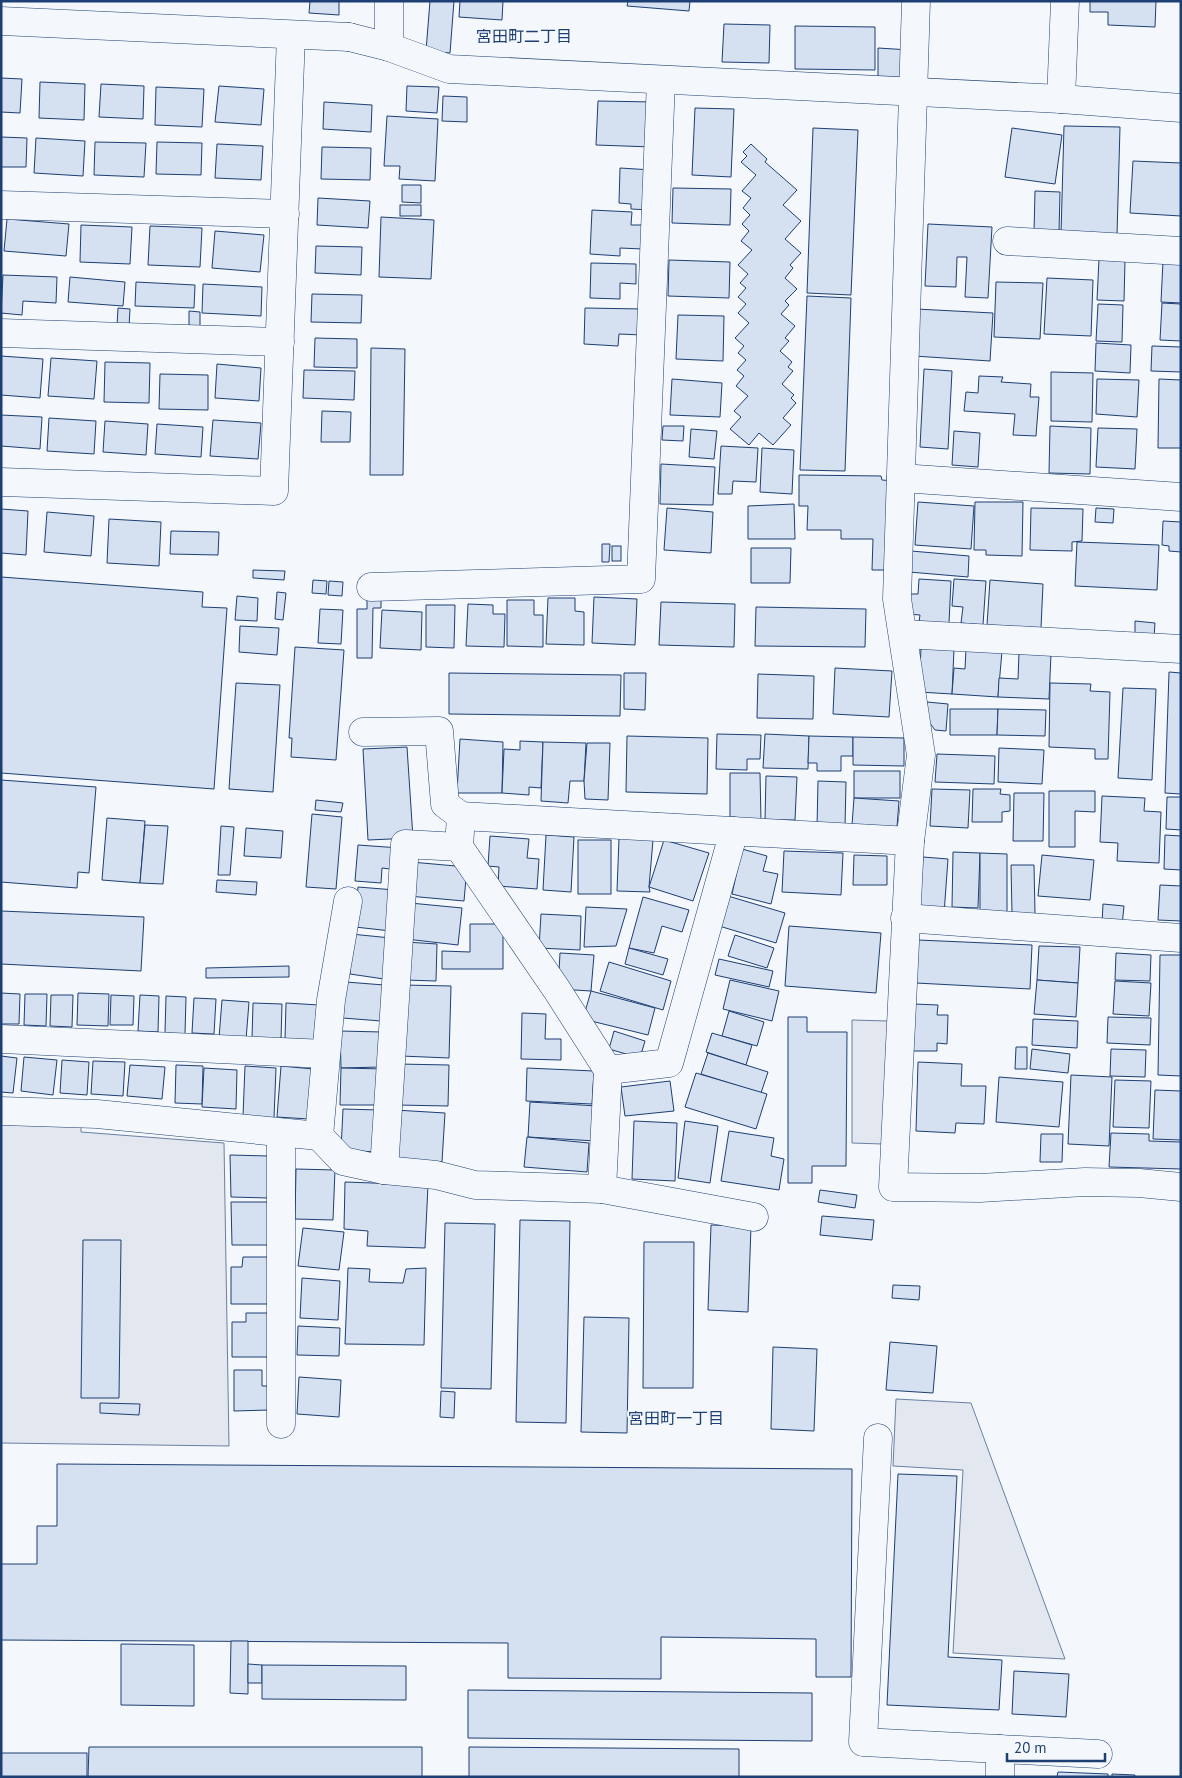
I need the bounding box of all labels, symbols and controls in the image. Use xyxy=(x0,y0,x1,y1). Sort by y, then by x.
district label: 宮田町二丁目 xyxy=(476,26,572,46)
district label: 宮田町一丁目 xyxy=(628,1408,724,1428)
scale bar xyxy=(1007,1730,1104,1762)
text: 20 m xyxy=(1014,1738,1047,1757)

